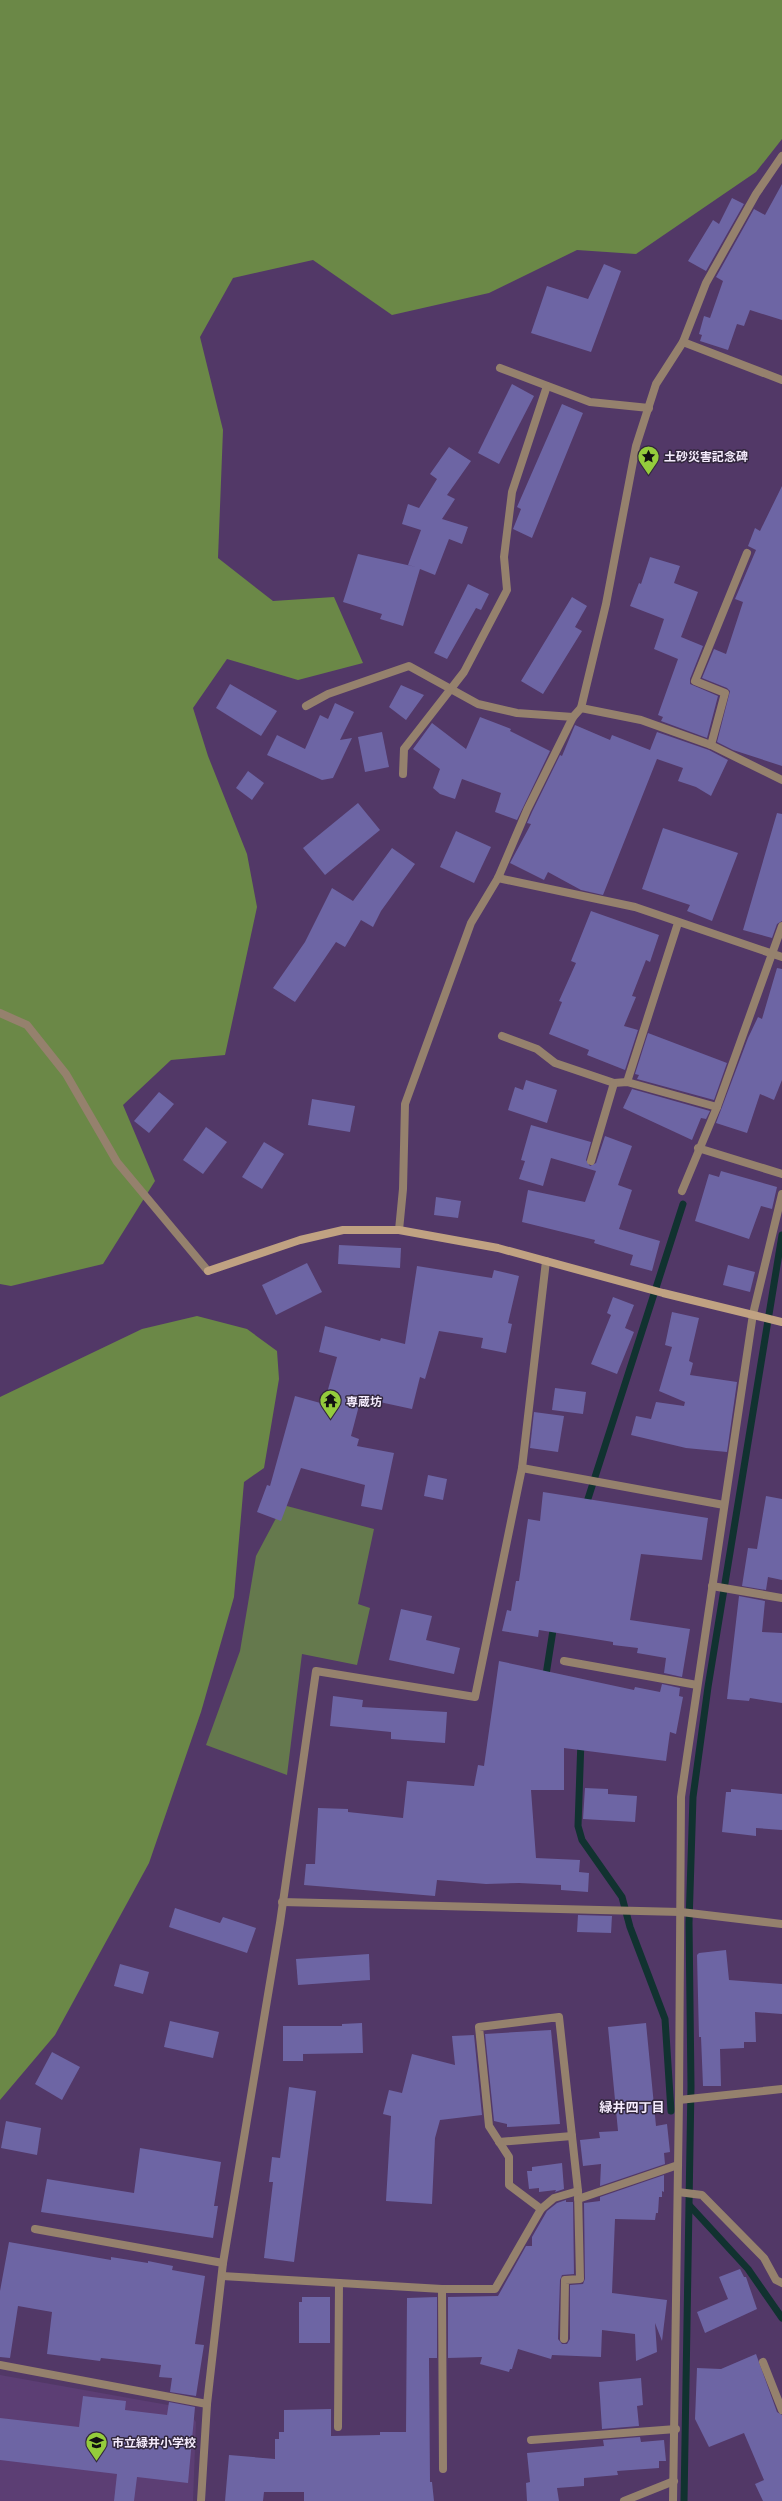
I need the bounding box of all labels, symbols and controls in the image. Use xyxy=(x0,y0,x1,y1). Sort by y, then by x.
place icon: 土砂災害記念碑 xyxy=(636,443,662,476)
place label: 土砂災害記念碑 xyxy=(664,449,748,464)
temple icon: 専蔵坊 xyxy=(317,1388,343,1421)
place label: 専蔵坊 xyxy=(346,1394,382,1409)
district label: 緑井四丁目 xyxy=(598,2099,665,2115)
school or university icon: 市立緑井小学校 xyxy=(84,2429,110,2462)
place label: 市立緑井小学校 xyxy=(112,2435,196,2450)

